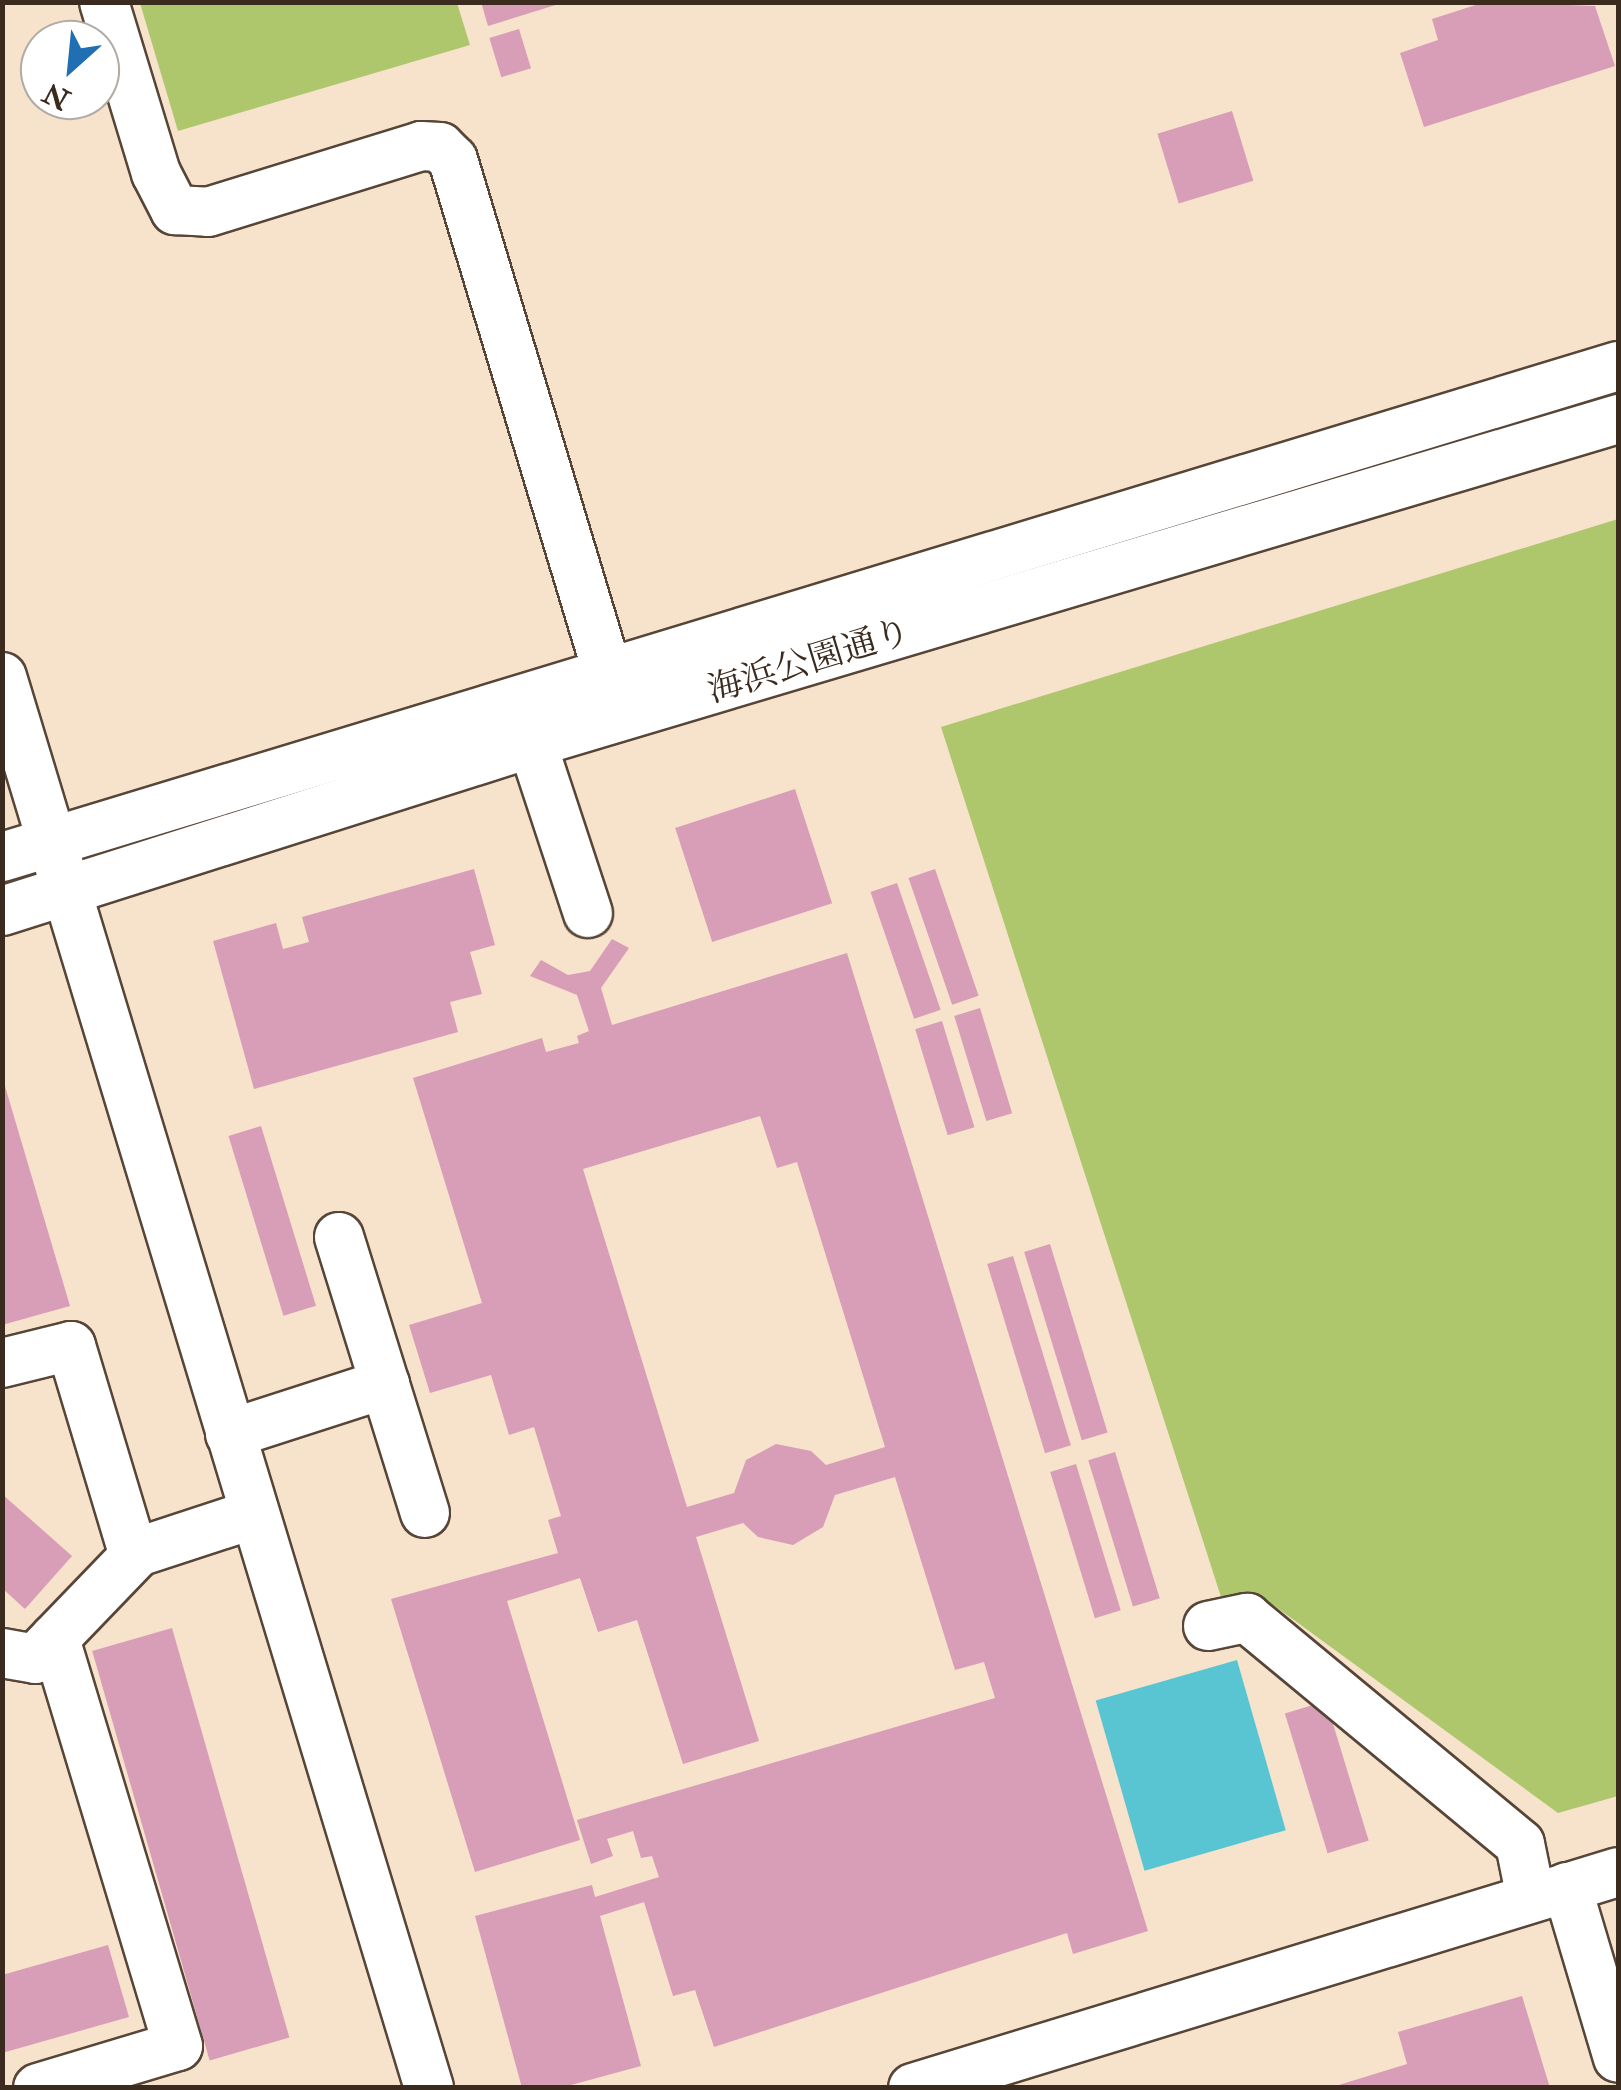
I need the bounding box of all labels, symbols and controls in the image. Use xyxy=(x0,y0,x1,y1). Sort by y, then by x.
north arrow xyxy=(20,20,120,120)
text: N xyxy=(38,74,76,117)
street label: 海浜公園通り xyxy=(702,610,916,712)

